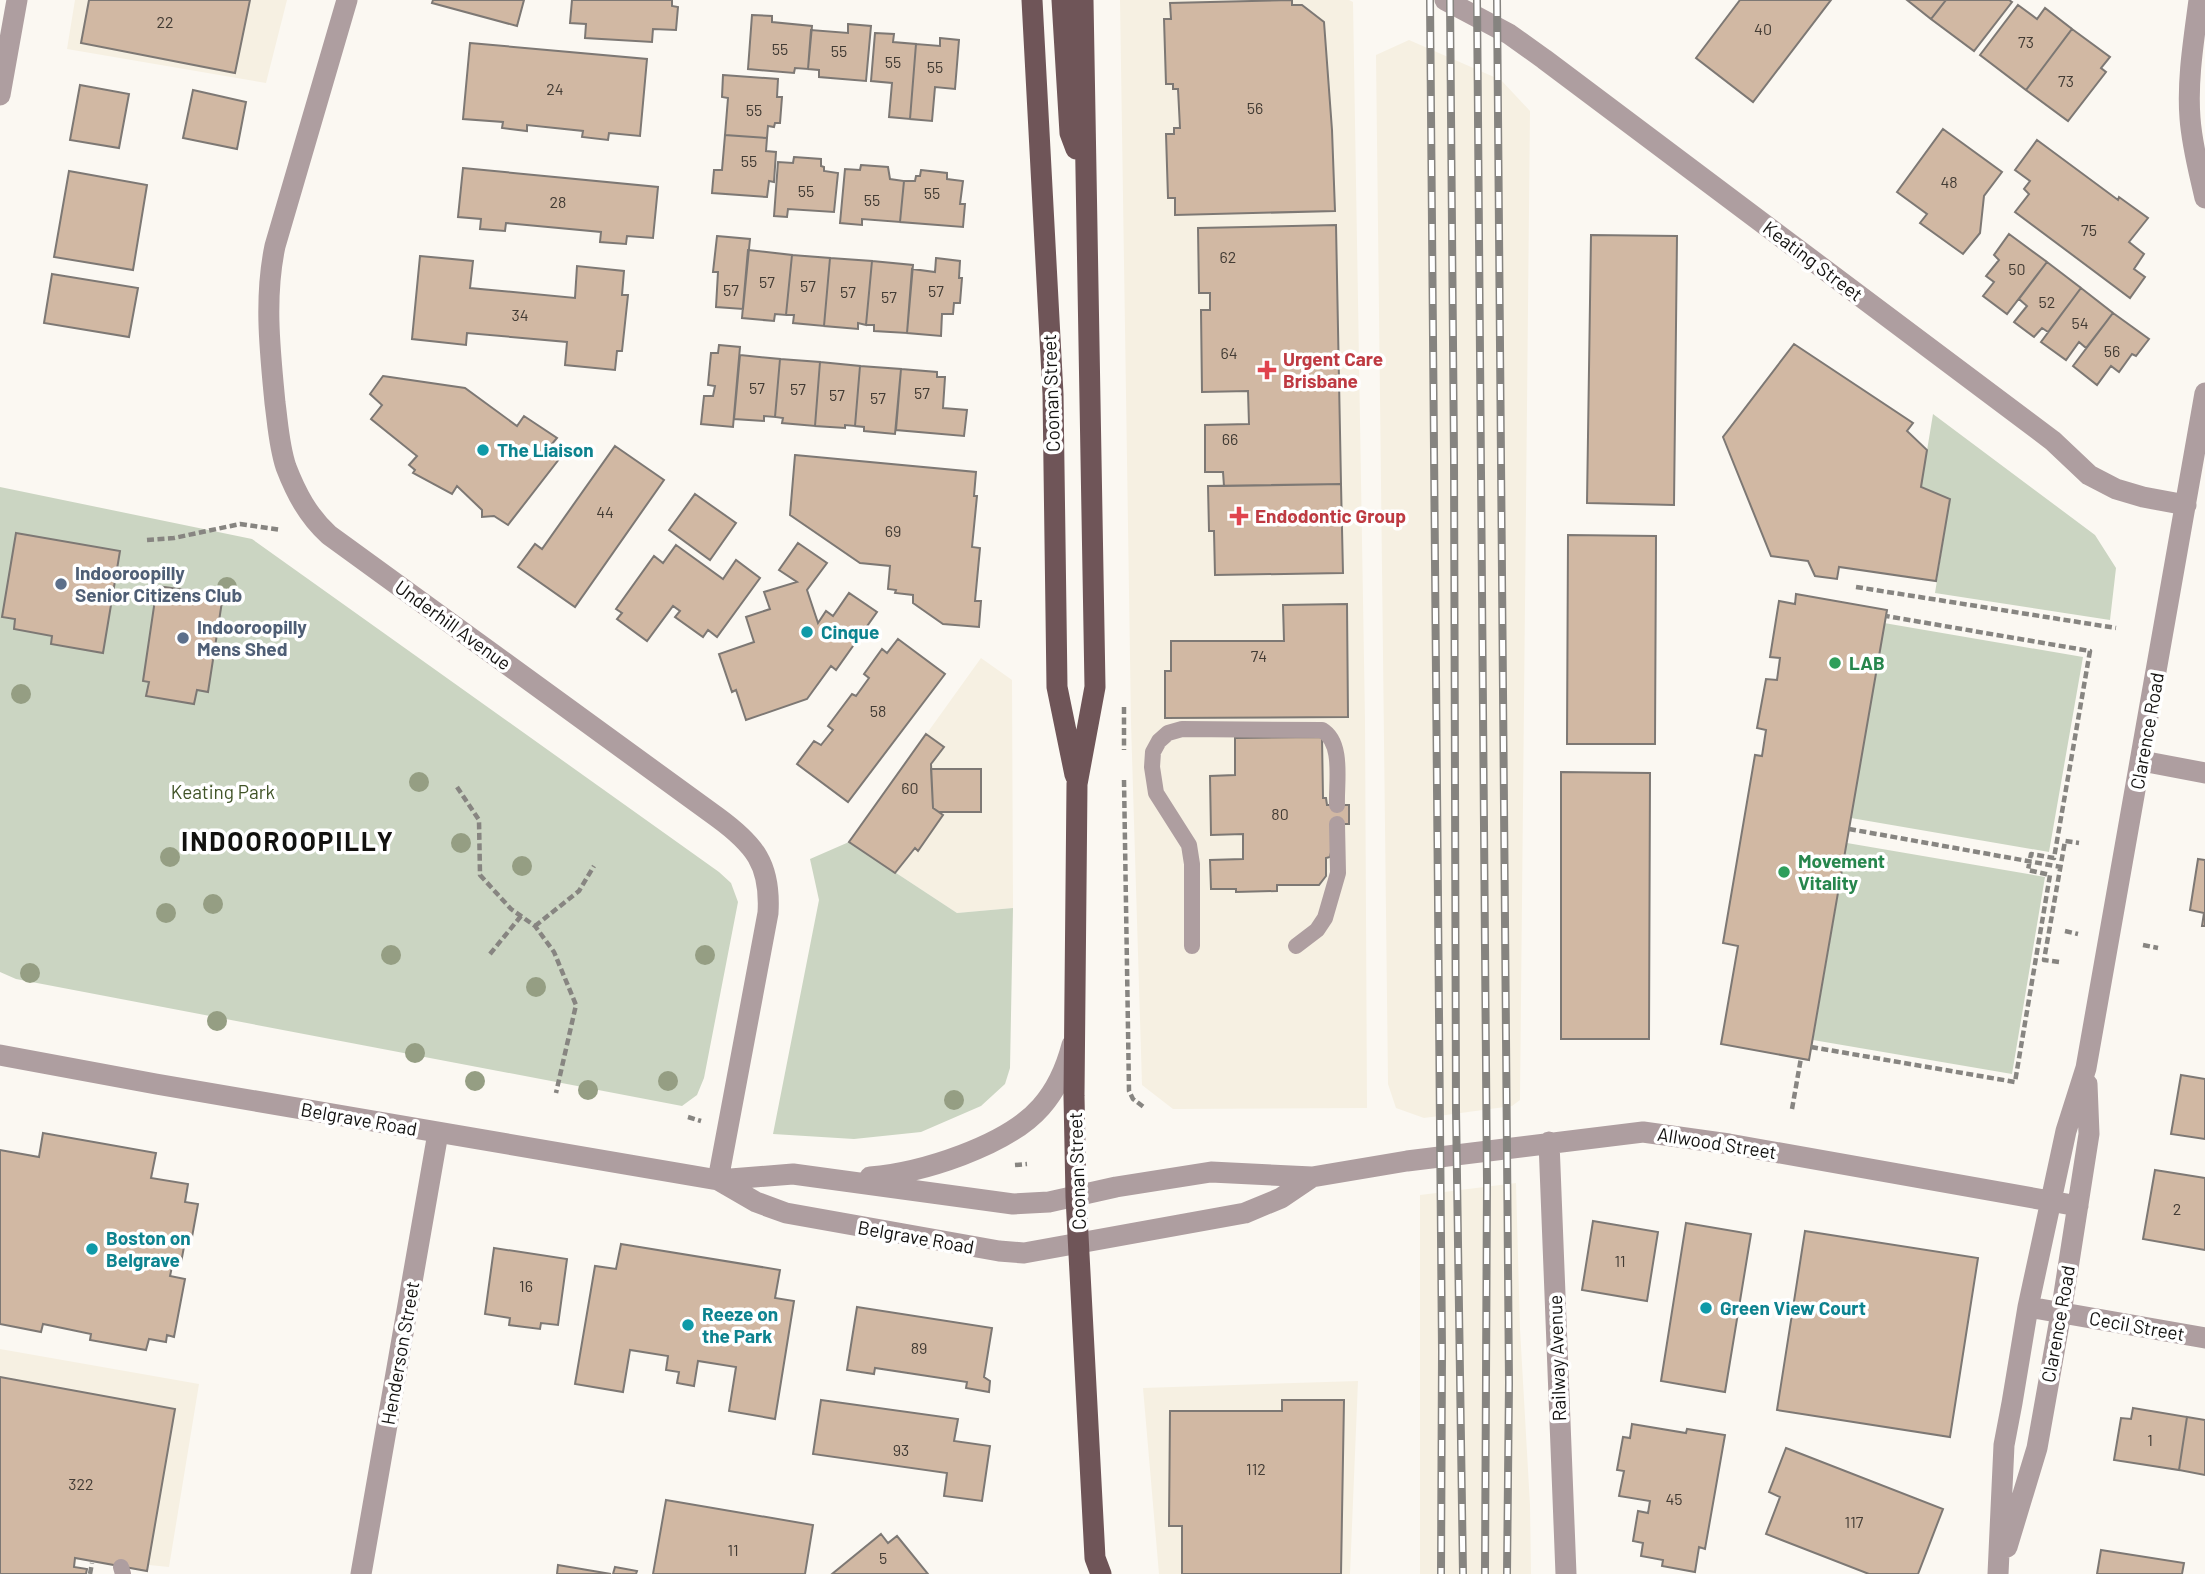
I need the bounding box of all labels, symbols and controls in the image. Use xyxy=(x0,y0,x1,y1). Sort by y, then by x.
house number: 22 xyxy=(156,12,174,31)
house number: 40 xyxy=(1754,19,1772,38)
house number: 73 xyxy=(2018,32,2034,51)
house number: 55 xyxy=(772,39,788,58)
house number: 55 xyxy=(831,41,847,60)
house number: 55 xyxy=(885,52,901,71)
house number: 55 xyxy=(927,57,943,76)
house number: 73 xyxy=(2058,71,2074,90)
house number: 24 xyxy=(546,79,564,98)
house number: 56 xyxy=(1247,98,1263,117)
house number: 55 xyxy=(746,100,762,119)
house number: 55 xyxy=(741,151,757,170)
house number: 48 xyxy=(1940,172,1958,191)
house number: 55 xyxy=(798,181,814,200)
house number: 55 xyxy=(924,183,940,202)
house number: 55 xyxy=(864,190,880,209)
house number: 28 xyxy=(550,192,566,211)
street label: Keating Street xyxy=(1759,216,1868,306)
house number: 75 xyxy=(2081,220,2097,239)
house number: 62 xyxy=(1220,247,1236,266)
house number: 50 xyxy=(2008,259,2026,278)
house number: 57 xyxy=(759,272,775,291)
house number: 57 xyxy=(800,276,816,295)
house number: 57 xyxy=(723,280,739,299)
house number: 57 xyxy=(928,281,944,300)
house number: 57 xyxy=(840,282,856,301)
house number: 57 xyxy=(881,287,897,306)
house number: 52 xyxy=(2039,292,2055,311)
house number: 34 xyxy=(511,305,529,324)
house number: 54 xyxy=(2071,313,2089,332)
street label: Coonan Street xyxy=(1037,334,1064,452)
house number: 56 xyxy=(2104,341,2120,360)
house number: 64 xyxy=(1220,343,1238,362)
place label: Urgent Care Brisbane xyxy=(1283,347,1383,392)
marker: Urgent Care Brisbane xyxy=(1257,360,1277,380)
house number: 57 xyxy=(749,378,765,397)
house number: 57 xyxy=(790,379,806,398)
house number: 57 xyxy=(914,383,930,402)
house number: 57 xyxy=(829,385,845,404)
house number: 57 xyxy=(870,388,886,407)
house number: 66 xyxy=(1222,429,1238,448)
place label: The Liaison xyxy=(497,438,594,461)
marker: The Liaison xyxy=(475,442,491,458)
house number: 44 xyxy=(596,502,614,521)
place label: Endodontic Group xyxy=(1255,504,1406,527)
marker: Endodontic Group xyxy=(1229,506,1249,526)
house number: 69 xyxy=(885,521,901,540)
place label: Indooroopilly Senior Citizens Club xyxy=(75,561,242,606)
street label: Underhill Avenue xyxy=(391,575,516,674)
marker: Indooroopilly Senior Citizens Club xyxy=(53,576,69,592)
place label: Indooroopilly Mens Shed xyxy=(197,615,307,660)
place label: Cinque xyxy=(821,620,879,643)
marker: Cinque xyxy=(799,624,815,640)
marker: Indooroopilly Mens Shed xyxy=(175,630,191,646)
house number: 74 xyxy=(1251,646,1267,665)
place label: LAB xyxy=(1849,651,1885,674)
marker: LAB xyxy=(1827,655,1843,671)
street label: Clarence Road xyxy=(2125,671,2168,791)
house number: 58 xyxy=(870,701,886,720)
house number: 60 xyxy=(901,778,919,797)
park label: Keating Park xyxy=(171,780,275,803)
house number: 80 xyxy=(1271,804,1289,823)
district label: INDOOROOPILLY xyxy=(181,825,395,856)
place label: Movement Vitality xyxy=(1798,849,1885,894)
marker: Movement Vitality xyxy=(1776,864,1792,880)
street label: Belgrave Road xyxy=(299,1097,419,1140)
street label: Coonan Street xyxy=(1063,1112,1090,1230)
street label: Allwood Street xyxy=(1656,1122,1778,1163)
house number: 2 xyxy=(2173,1199,2181,1218)
street label: Belgrave Road xyxy=(856,1215,976,1258)
place label: Boston on Belgrave xyxy=(106,1226,191,1271)
marker: Boston on Belgrave xyxy=(84,1241,100,1257)
house number: 11 xyxy=(1614,1251,1626,1270)
street label: Clarence Road xyxy=(2036,1264,2079,1384)
house number: 16 xyxy=(519,1276,533,1295)
street label: Henderson Street xyxy=(376,1279,423,1427)
street label: Railway Avenue xyxy=(1543,1294,1570,1422)
place label: Green View Court xyxy=(1720,1296,1866,1319)
marker: Green View Court xyxy=(1698,1300,1714,1316)
place label: Reeze on the Park xyxy=(702,1302,778,1347)
street label: Cecil Street xyxy=(2088,1306,2187,1345)
marker: Reeze on the Park xyxy=(680,1317,696,1333)
house number: 89 xyxy=(911,1338,927,1357)
house number: 1 xyxy=(2147,1430,2153,1449)
house number: 93 xyxy=(893,1440,909,1459)
house number: 112 xyxy=(1246,1459,1266,1478)
house number: 322 xyxy=(68,1474,94,1493)
house number: 45 xyxy=(1665,1489,1683,1508)
house number: 117 xyxy=(1845,1512,1864,1531)
house number: 11 xyxy=(727,1540,739,1559)
house number: 5 xyxy=(879,1548,887,1567)

